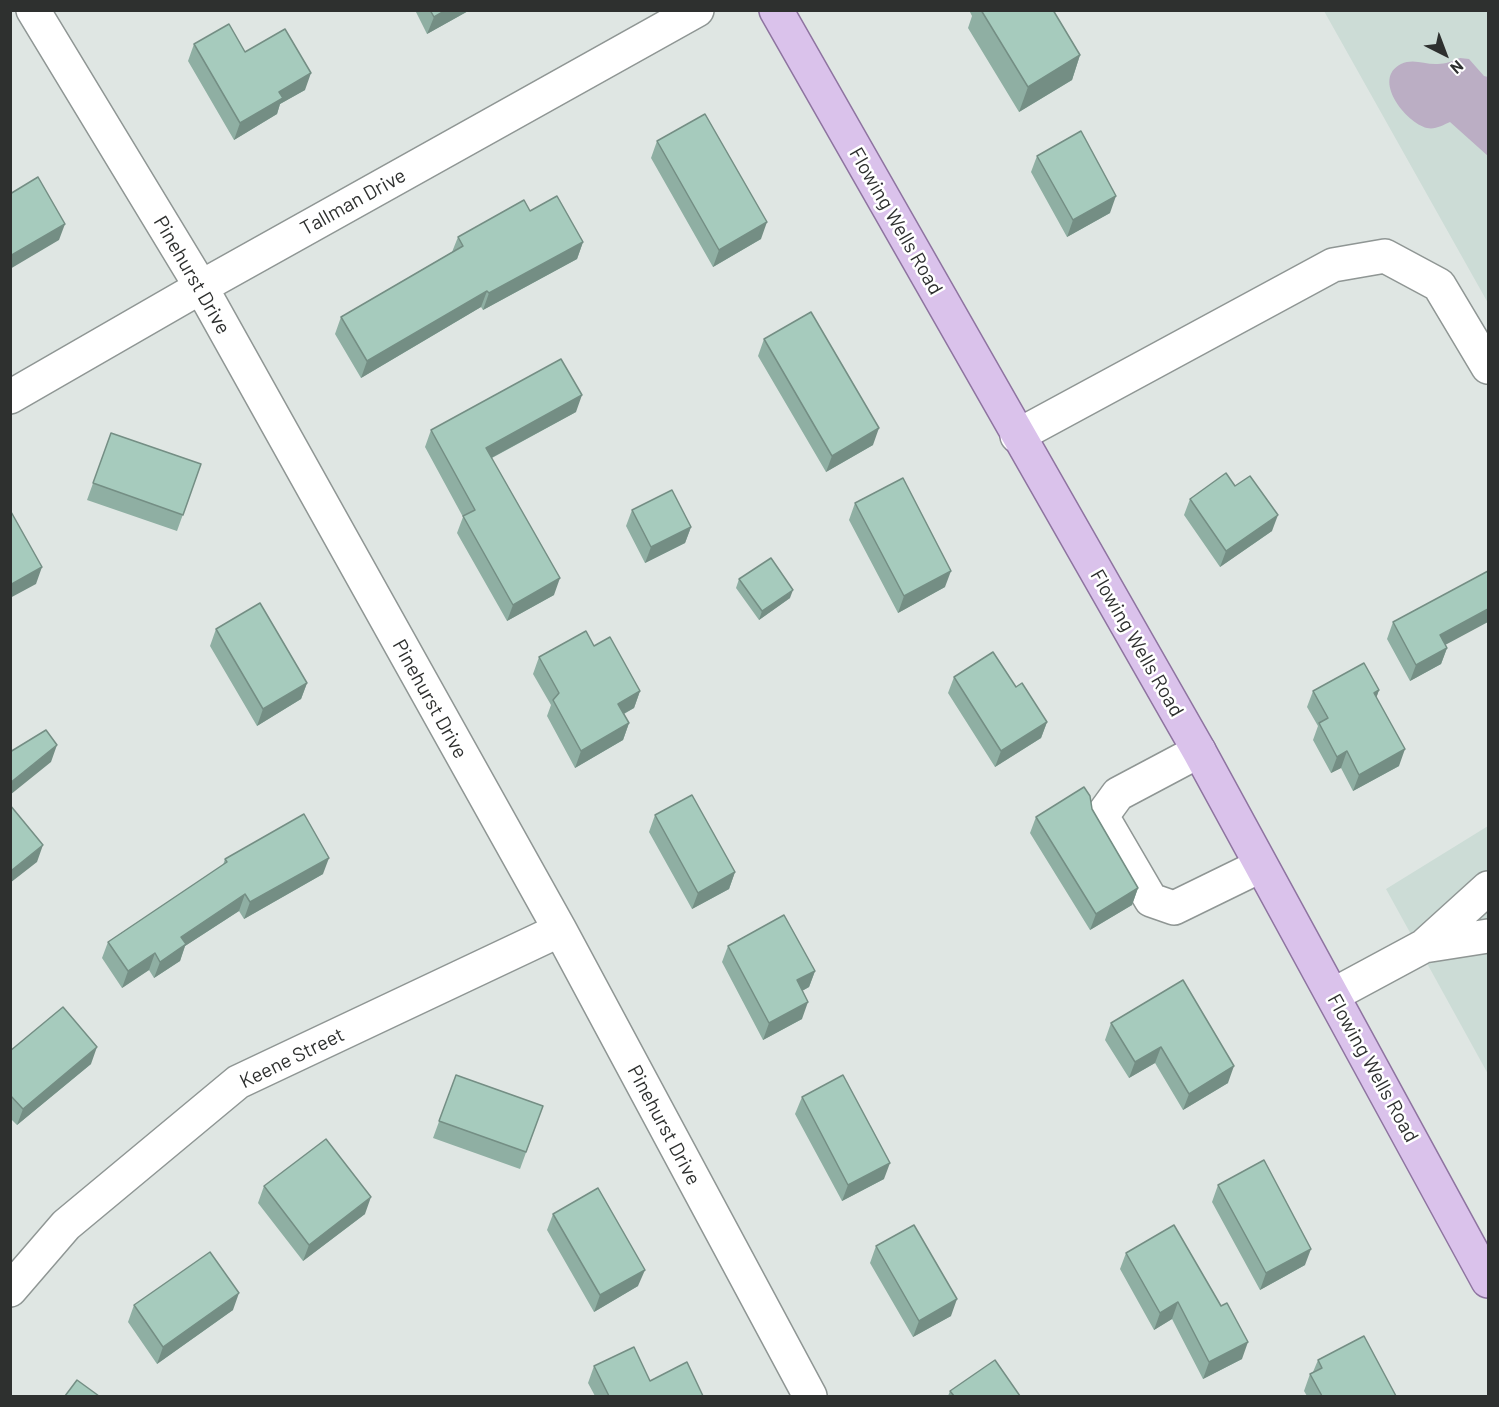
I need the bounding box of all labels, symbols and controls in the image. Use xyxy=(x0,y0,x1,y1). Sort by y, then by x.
north arrow xyxy=(1415,24,1475,84)
text: N xyxy=(1447,57,1468,78)
street label: Flowing Wells Road xyxy=(844,143,948,299)
street label: Tallman Drive xyxy=(296,163,410,241)
street label: Pinehurst Drive xyxy=(149,212,235,338)
street label: Flowing Wells Road xyxy=(1085,565,1189,721)
street label: Pinehurst Drive xyxy=(387,635,473,763)
street label: Flowing Wells Road xyxy=(1322,990,1424,1146)
street label: Keene Street xyxy=(236,1022,348,1094)
street label: Pinehurst Drive xyxy=(622,1061,706,1189)

